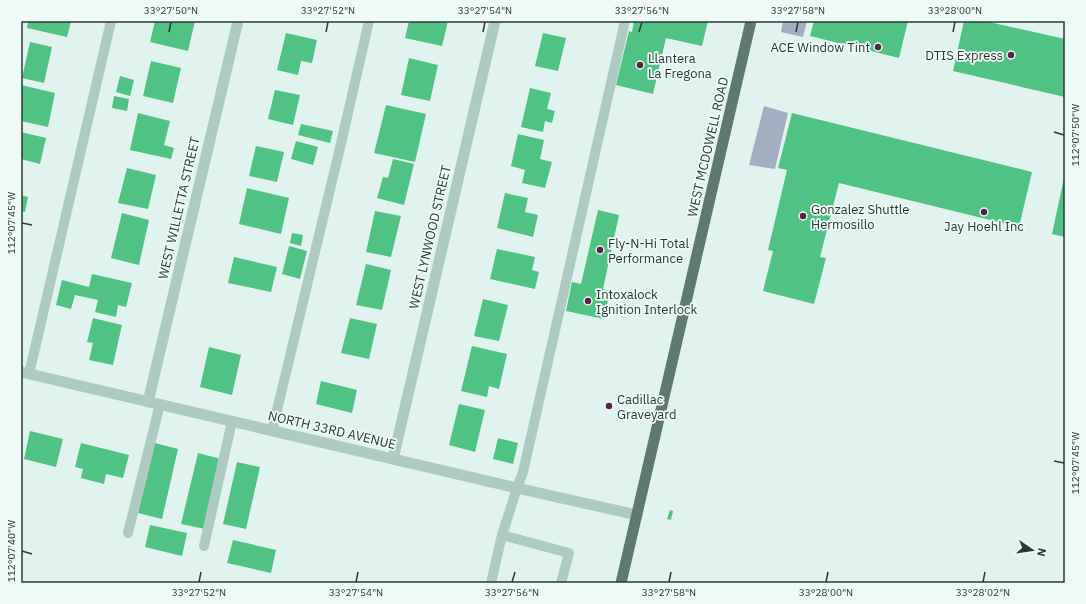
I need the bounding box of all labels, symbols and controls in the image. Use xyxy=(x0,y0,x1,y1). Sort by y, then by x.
text: 33°27'50"N xyxy=(144,4,198,17)
text: 33°27'52"N xyxy=(301,4,355,17)
text: 33°27'54"N xyxy=(458,4,512,17)
text: 33°27'56"N xyxy=(615,4,669,17)
text: 33°27'58"N xyxy=(771,4,825,17)
text: 33°28'00"N xyxy=(928,4,982,17)
place label: ACE Window Tint xyxy=(770,39,870,56)
marker: ACE Window Tint xyxy=(873,42,883,52)
place label: DTIS Express xyxy=(925,47,1003,64)
place label: Llantera La Fregona xyxy=(648,50,712,82)
marker: DTIS Express xyxy=(1006,50,1016,60)
marker: Llantera La Fregona xyxy=(635,60,645,70)
street label: WEST MCDOWELL ROAD xyxy=(684,75,732,219)
text: 112°07'50"W xyxy=(1069,104,1082,166)
street label: WEST WILLETTA STREET xyxy=(154,134,204,281)
street label: WEST LYNWOOD STREET xyxy=(405,163,455,311)
text: 112°07'45"W xyxy=(5,192,18,254)
place label: Gonzalez Shuttle Hermosillo xyxy=(811,201,909,233)
marker: Jay Hoehl Inc xyxy=(979,207,989,217)
marker: Gonzalez Shuttle Hermosillo xyxy=(798,211,808,221)
place label: Jay Hoehl Inc xyxy=(944,218,1024,235)
place label: Fly-N-Hi Total Performance xyxy=(608,235,689,267)
marker: Fly-N-Hi Total Performance xyxy=(595,245,605,255)
place label: Intoxalock Ignition Interlock xyxy=(596,286,698,318)
marker: Intoxalock Ignition Interlock xyxy=(583,296,593,306)
place label: Cadillac Graveyard xyxy=(617,391,676,423)
marker: Cadillac Graveyard xyxy=(604,401,614,411)
street label: NORTH 33RD AVENUE xyxy=(266,407,398,453)
text: 112°07'45"W xyxy=(1069,432,1082,494)
text: 112°07'40"W xyxy=(5,520,18,582)
north arrow xyxy=(1012,530,1052,570)
text: N xyxy=(1034,547,1049,558)
text: 33°27'52"N xyxy=(172,586,226,599)
text: 33°27'54"N xyxy=(329,586,383,599)
text: 33°27'56"N xyxy=(485,586,539,599)
text: 33°27'58"N xyxy=(642,586,696,599)
text: 33°28'00"N xyxy=(799,586,853,599)
text: 33°28'02"N xyxy=(956,586,1010,599)

